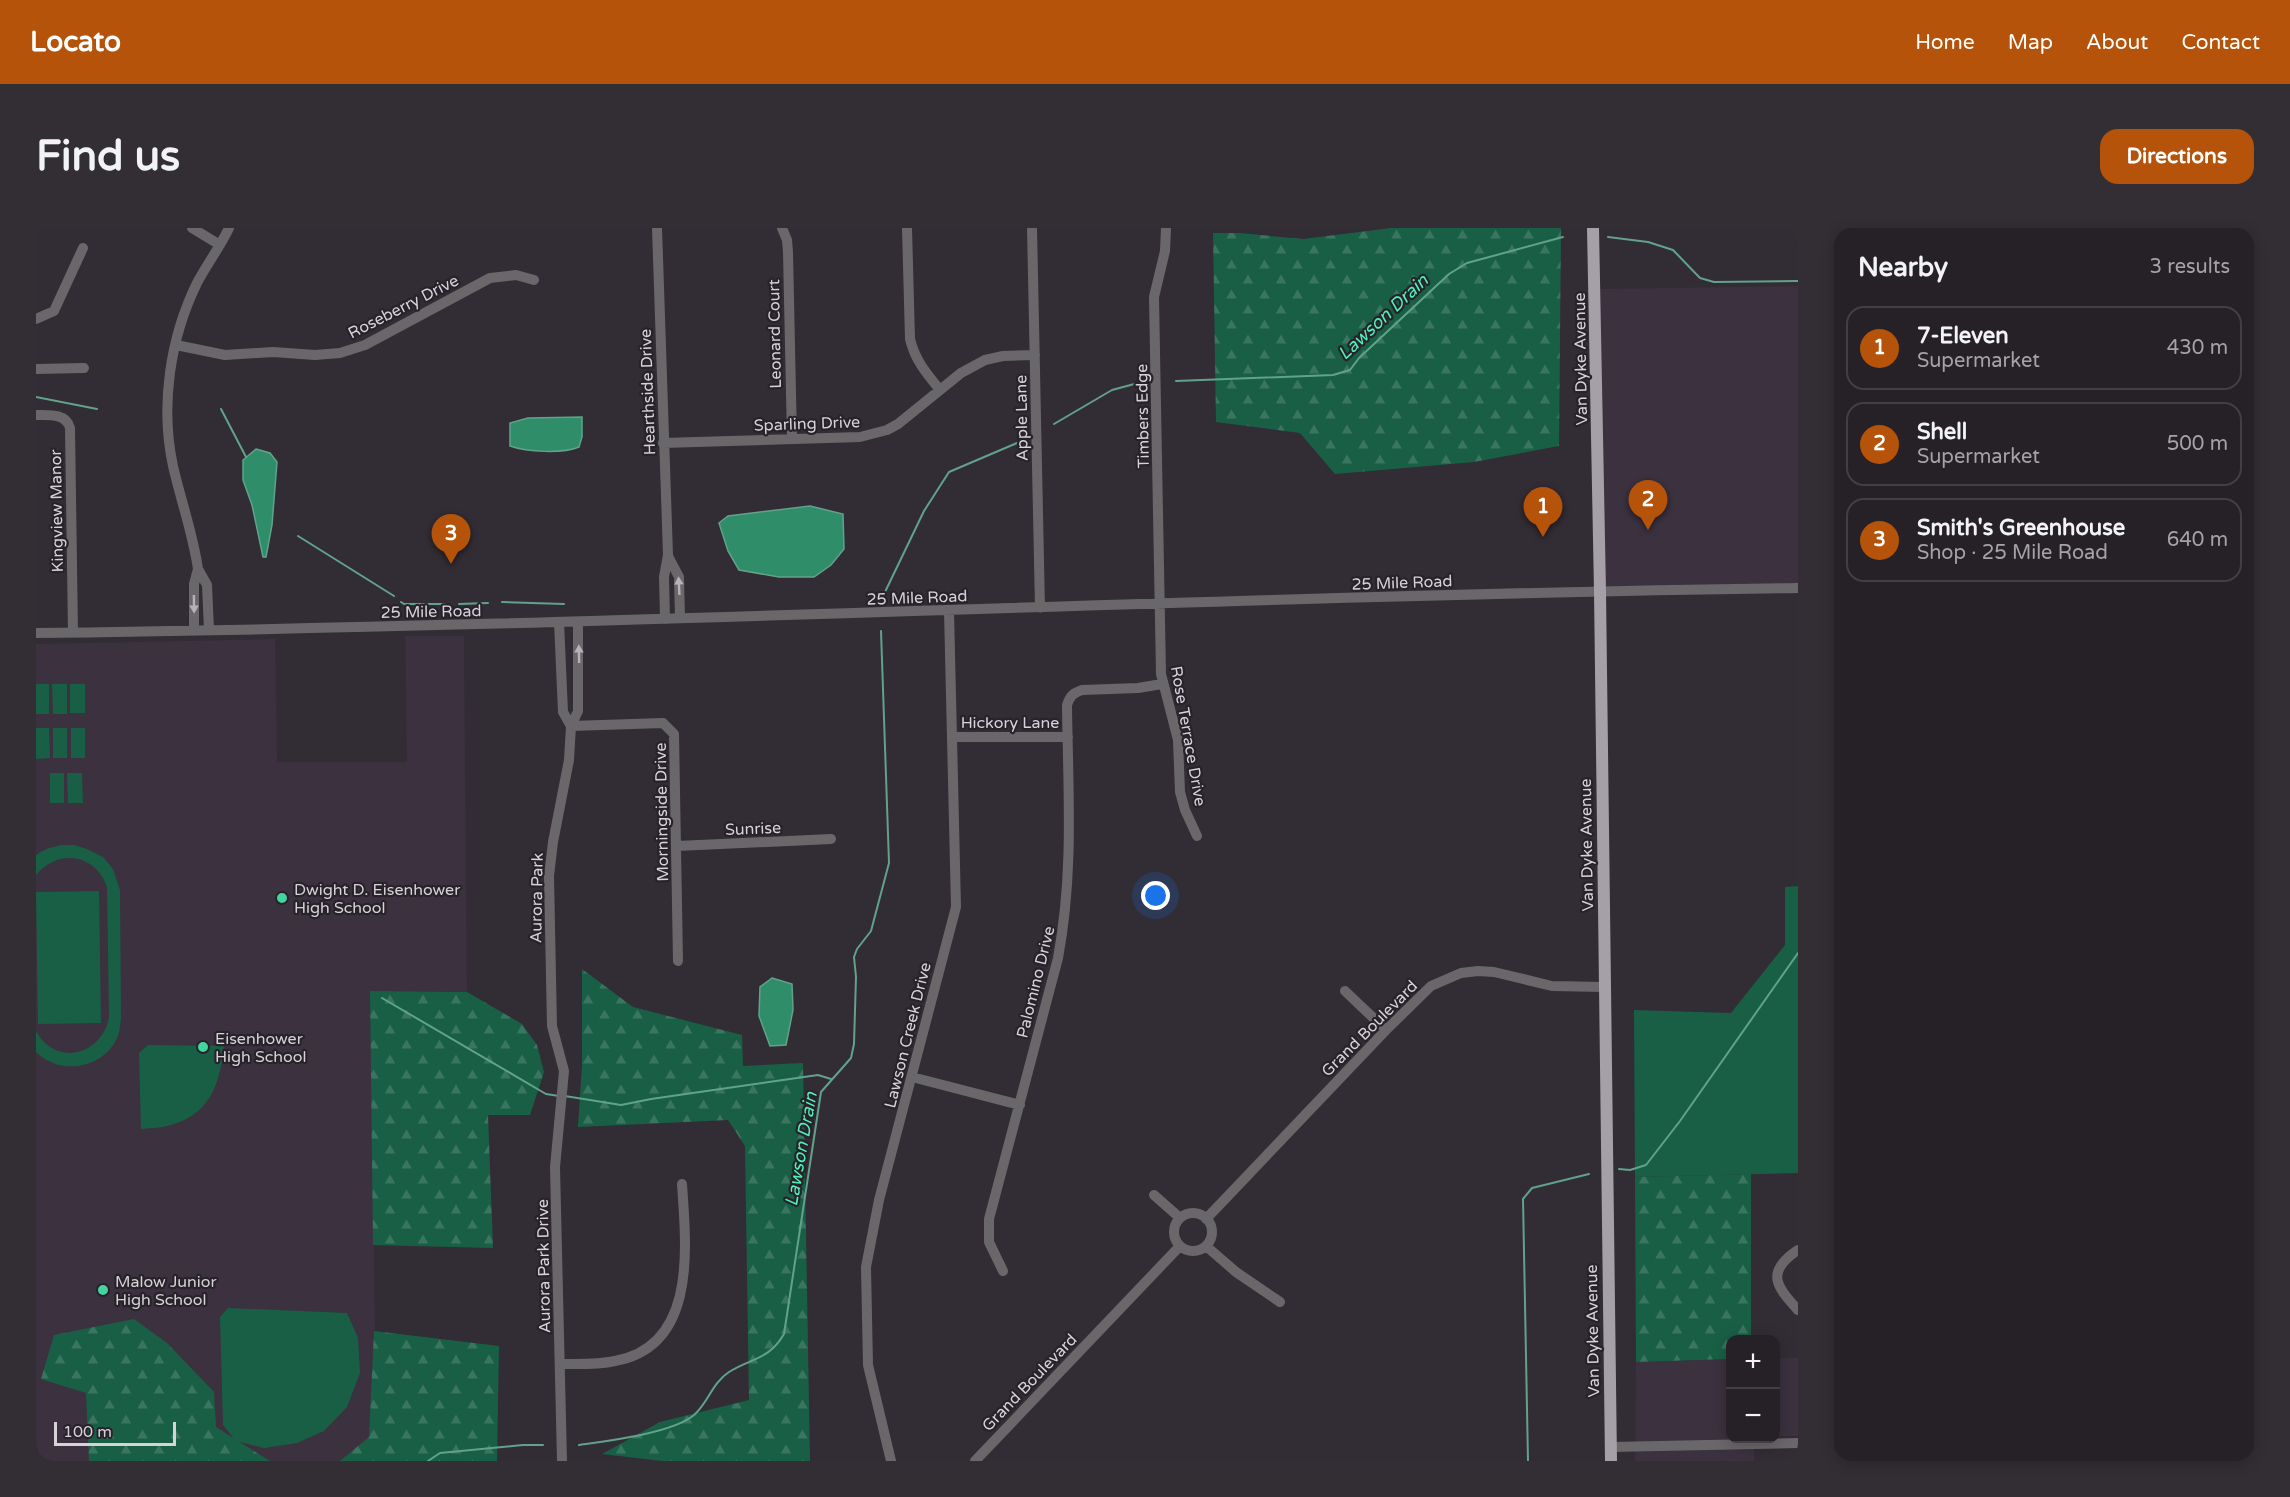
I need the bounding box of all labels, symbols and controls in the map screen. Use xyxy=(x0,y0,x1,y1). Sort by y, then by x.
text: Locato xyxy=(30,25,121,59)
text: Home xyxy=(1915,30,1975,55)
text: Map xyxy=(2008,30,2053,55)
text: About xyxy=(2086,30,2148,55)
text: Contact xyxy=(2181,30,2260,55)
button: Directions xyxy=(2100,129,2254,184)
text: Find us xyxy=(36,131,180,182)
text: Nearby xyxy=(1858,252,1948,283)
text: 3 results xyxy=(2150,255,2230,279)
water label: Lawson Drain xyxy=(1333,269,1434,364)
street label: Roseberry Drive xyxy=(345,270,462,343)
street label: Leonard Court xyxy=(764,279,786,389)
street label: Van Dyke Avenue xyxy=(1570,292,1592,426)
text: 7-Eleven xyxy=(1917,323,2009,349)
street label: Hearthside Drive xyxy=(636,329,660,455)
text: 1 xyxy=(1873,336,1886,360)
text: 430 m xyxy=(2167,336,2228,360)
text: Supermarket xyxy=(1917,349,2040,373)
street label: Timbers Edge xyxy=(1132,364,1154,468)
street label: Apple Lane xyxy=(1011,375,1033,461)
street label: Sparling Drive xyxy=(754,412,861,436)
text: Shell xyxy=(1917,419,1967,445)
text: 2 xyxy=(1873,432,1886,456)
text: 500 m xyxy=(2167,432,2228,456)
text: Supermarket xyxy=(1917,445,2040,469)
street label: Kingview Manor xyxy=(46,449,68,573)
pin: 2 xyxy=(1628,480,1668,530)
pin: 1 xyxy=(1524,488,1562,537)
pin: 3 xyxy=(432,514,470,564)
text: Smith's Greenhouse xyxy=(1917,515,2125,541)
text: 3 xyxy=(1873,528,1886,552)
text: 640 m xyxy=(2167,528,2228,552)
text: Shop · 25 Mile Road xyxy=(1917,541,2108,565)
street label: 25 Mile Road xyxy=(1351,571,1453,595)
one-way arrow xyxy=(674,576,684,595)
street label: 25 Mile Road xyxy=(866,586,968,610)
one-way arrow xyxy=(189,595,199,614)
street label: 25 Mile Road xyxy=(380,601,482,623)
one-way arrow xyxy=(574,644,583,663)
street label: Rose Terrace Drive xyxy=(1166,664,1210,808)
street label: Hickory Lane xyxy=(961,713,1059,733)
street label: Morningside Drive xyxy=(651,742,673,882)
street label: Van Dyke Avenue xyxy=(1576,778,1598,912)
street label: Sunrise xyxy=(725,818,781,840)
street label: Aurora Park xyxy=(526,852,548,943)
place label: Dwight D. Eisenhower High School xyxy=(294,880,461,918)
your location xyxy=(1141,881,1170,910)
marker: Dwight D. Eisenhower High School xyxy=(275,891,289,905)
street label: Palomino Drive xyxy=(1012,924,1060,1040)
street label: Lawson Creek Drive xyxy=(880,960,936,1110)
street label: Grand Boulevard xyxy=(1317,976,1422,1081)
place label: Eisenhower High School xyxy=(215,1029,306,1067)
marker: Eisenhower High School xyxy=(196,1040,210,1054)
water label: Lawson Drain xyxy=(780,1089,822,1208)
street label: Aurora Park Drive xyxy=(533,1199,555,1333)
street label: Van Dyke Avenue xyxy=(1582,1264,1604,1398)
place label: Malow Junior High School xyxy=(115,1272,218,1310)
marker: Malow Junior High School xyxy=(96,1283,110,1297)
street label: Grand Boulevard xyxy=(978,1330,1081,1436)
map controls xyxy=(1726,1335,1780,1443)
button: + xyxy=(1726,1335,1780,1389)
button: − xyxy=(1726,1389,1780,1443)
scale bar xyxy=(54,1419,176,1446)
text: 100 m xyxy=(63,1422,112,1442)

